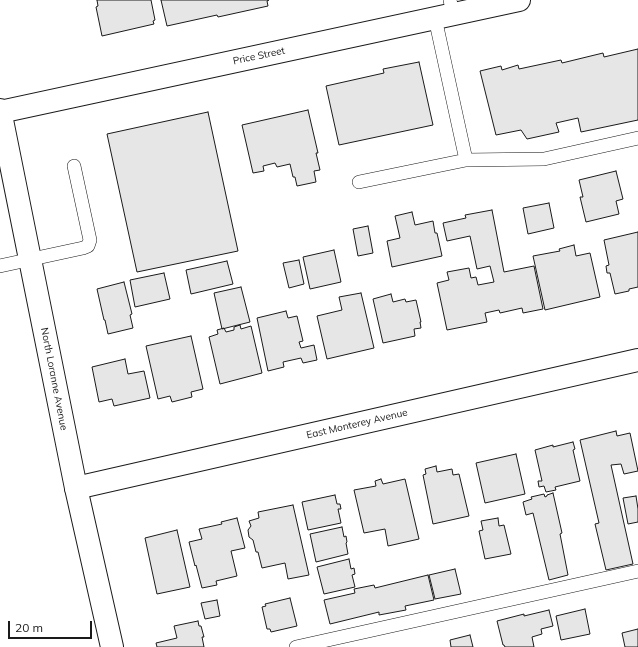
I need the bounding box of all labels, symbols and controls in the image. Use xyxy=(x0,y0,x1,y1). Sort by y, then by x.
street label: Price Street xyxy=(232,45,286,67)
street label: North Loranne Avenue xyxy=(38,327,70,431)
street label: East Monterey Avenue xyxy=(305,407,409,441)
scale bar xyxy=(10,613,94,639)
text: 20 m xyxy=(15,620,43,635)

